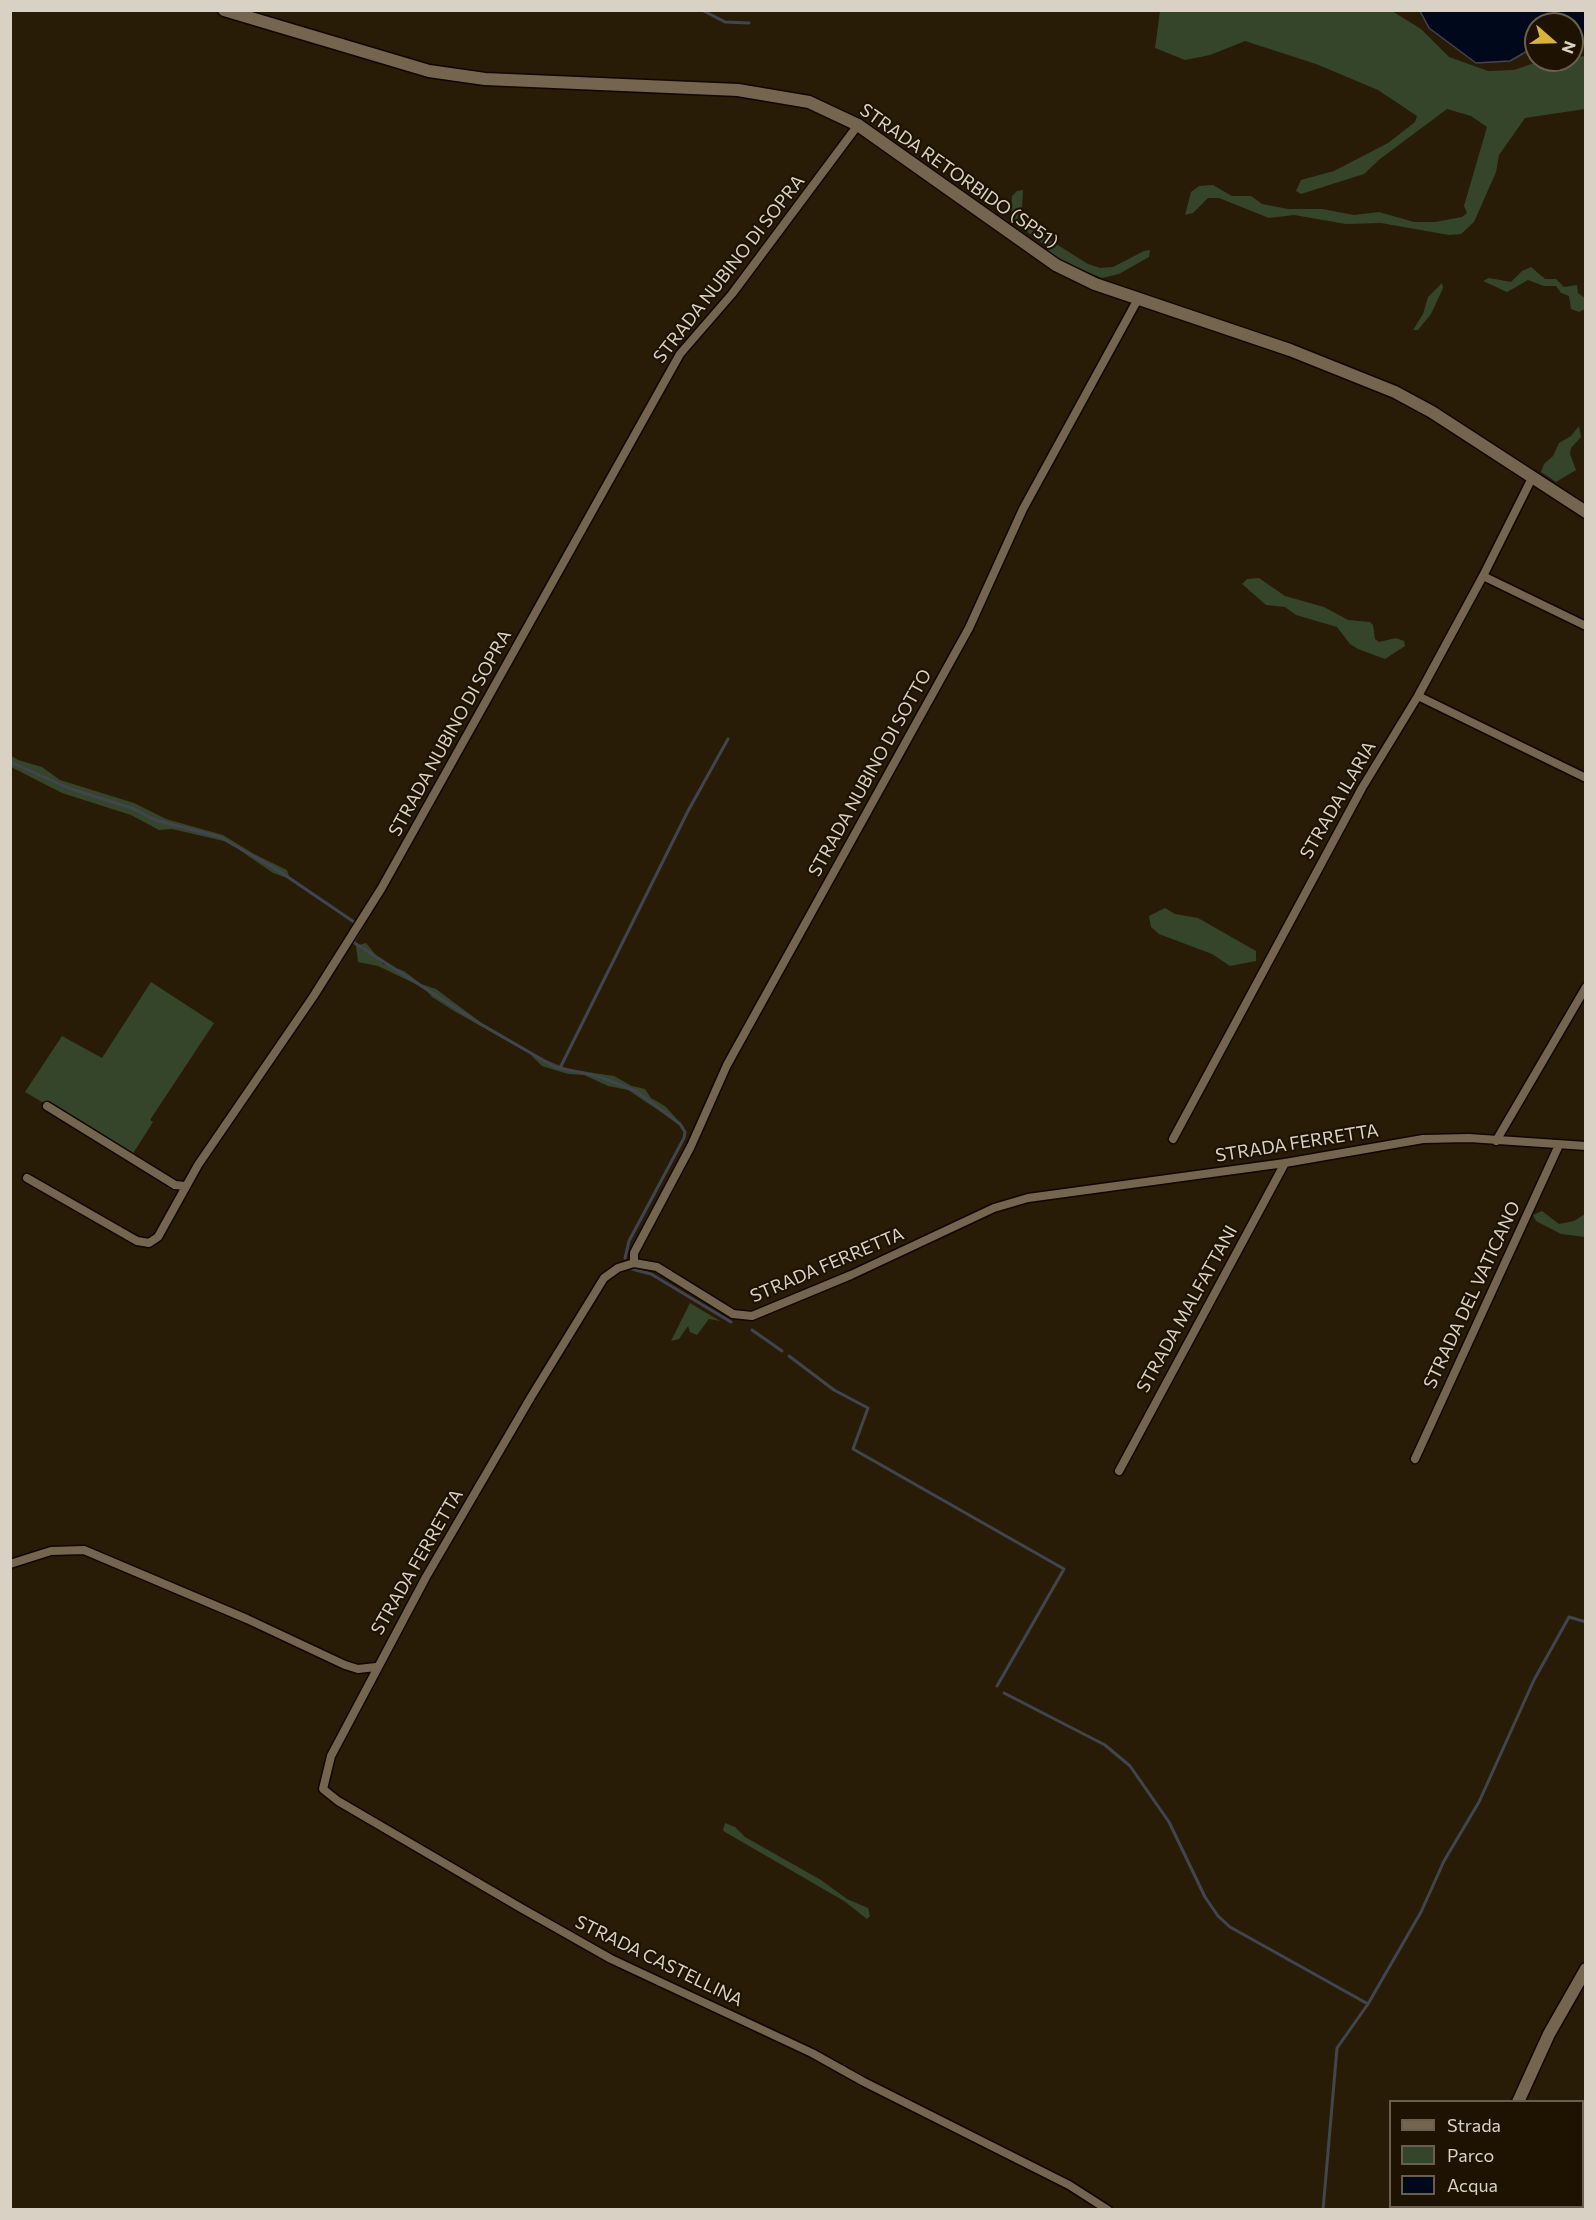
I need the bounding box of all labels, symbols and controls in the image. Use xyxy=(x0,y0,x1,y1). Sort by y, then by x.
north arrow xyxy=(1524,12,1584,72)
text: N xyxy=(1559,39,1580,57)
street label: STRADA RETORBIDO (SP51) xyxy=(856,99,1062,253)
street label: STRADA NUBINO DI SOPRA xyxy=(649,171,809,367)
street label: STRADA NUBINO DI SOPRA xyxy=(384,626,516,840)
street label: STRADA NUBINO DI SOTTO xyxy=(804,666,936,880)
street label: STRADA ILARIA xyxy=(1296,737,1380,863)
street label: STRADA FERRETTA xyxy=(1214,1119,1380,1167)
street label: STRADA DEL VATICANO xyxy=(1419,1198,1525,1392)
street label: STRADA MALFATTANI xyxy=(1132,1222,1242,1396)
street label: STRADA FERRETTA xyxy=(747,1223,907,1307)
street label: STRADA FERRETTA xyxy=(366,1485,468,1639)
street label: STRADA CASTELLINA xyxy=(572,1911,746,2011)
legend xyxy=(1389,2100,1584,2208)
text: Strada xyxy=(1447,2114,1501,2136)
text: Parco xyxy=(1447,2144,1494,2166)
text: Acqua xyxy=(1447,2174,1498,2196)

